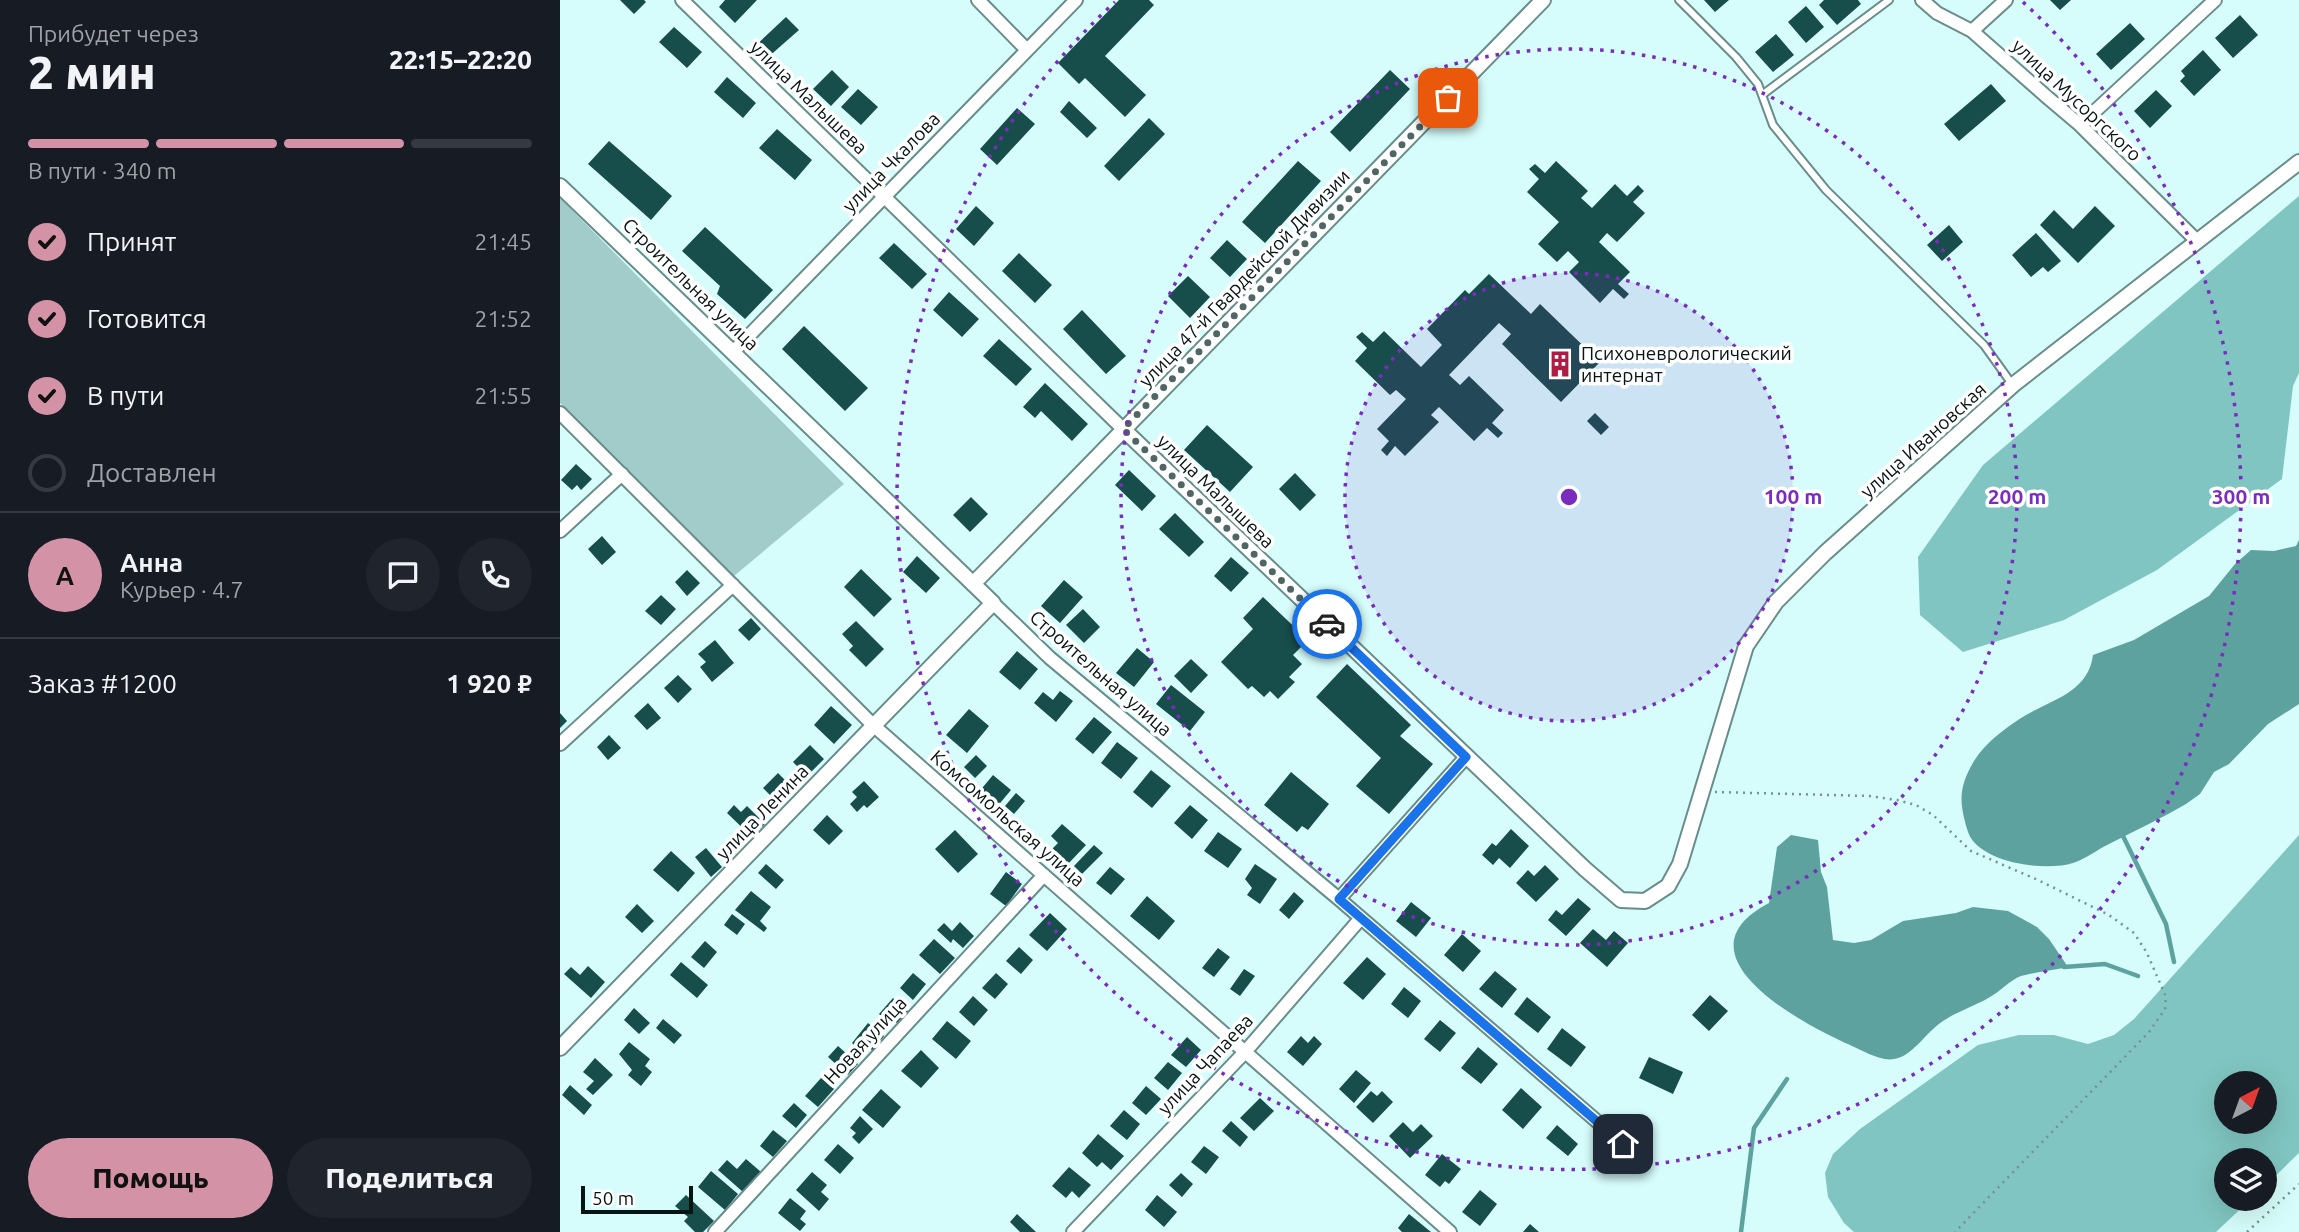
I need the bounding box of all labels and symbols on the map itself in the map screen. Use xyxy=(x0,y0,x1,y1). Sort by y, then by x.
street label: улица Мусоргского xyxy=(2008,34,2146,166)
street label: улица Малышева xyxy=(746,36,872,158)
pin xyxy=(1418,68,1478,128)
street label: улица Чкалова xyxy=(838,108,944,216)
street label: улица 47-й Гвардейской Дивизии xyxy=(1134,165,1354,391)
street label: Строительная улица xyxy=(618,213,764,355)
place label: Психоневрологический интернат xyxy=(1581,342,1792,386)
building icon: Психоневрологический интернат xyxy=(1545,349,1575,379)
street label: улица Ивановская xyxy=(1856,378,1990,502)
street label: улица Малышева xyxy=(1153,430,1279,552)
text: 100 m xyxy=(1764,484,1822,508)
text: 200 m xyxy=(1988,484,2046,508)
text: 300 m xyxy=(2212,484,2270,508)
centre of rings xyxy=(1557,485,1581,509)
courier xyxy=(1292,589,1362,659)
street label: Строительная улица xyxy=(1026,605,1176,741)
street label: Комсомольская улица xyxy=(926,745,1090,891)
street label: улица Ленина xyxy=(711,760,813,864)
street label: Новая улица xyxy=(819,992,911,1088)
street label: улица Чапаева xyxy=(1153,1009,1257,1119)
north arrow xyxy=(2214,1071,2277,1134)
pin xyxy=(1593,1114,1653,1174)
scale bar xyxy=(581,1183,693,1215)

